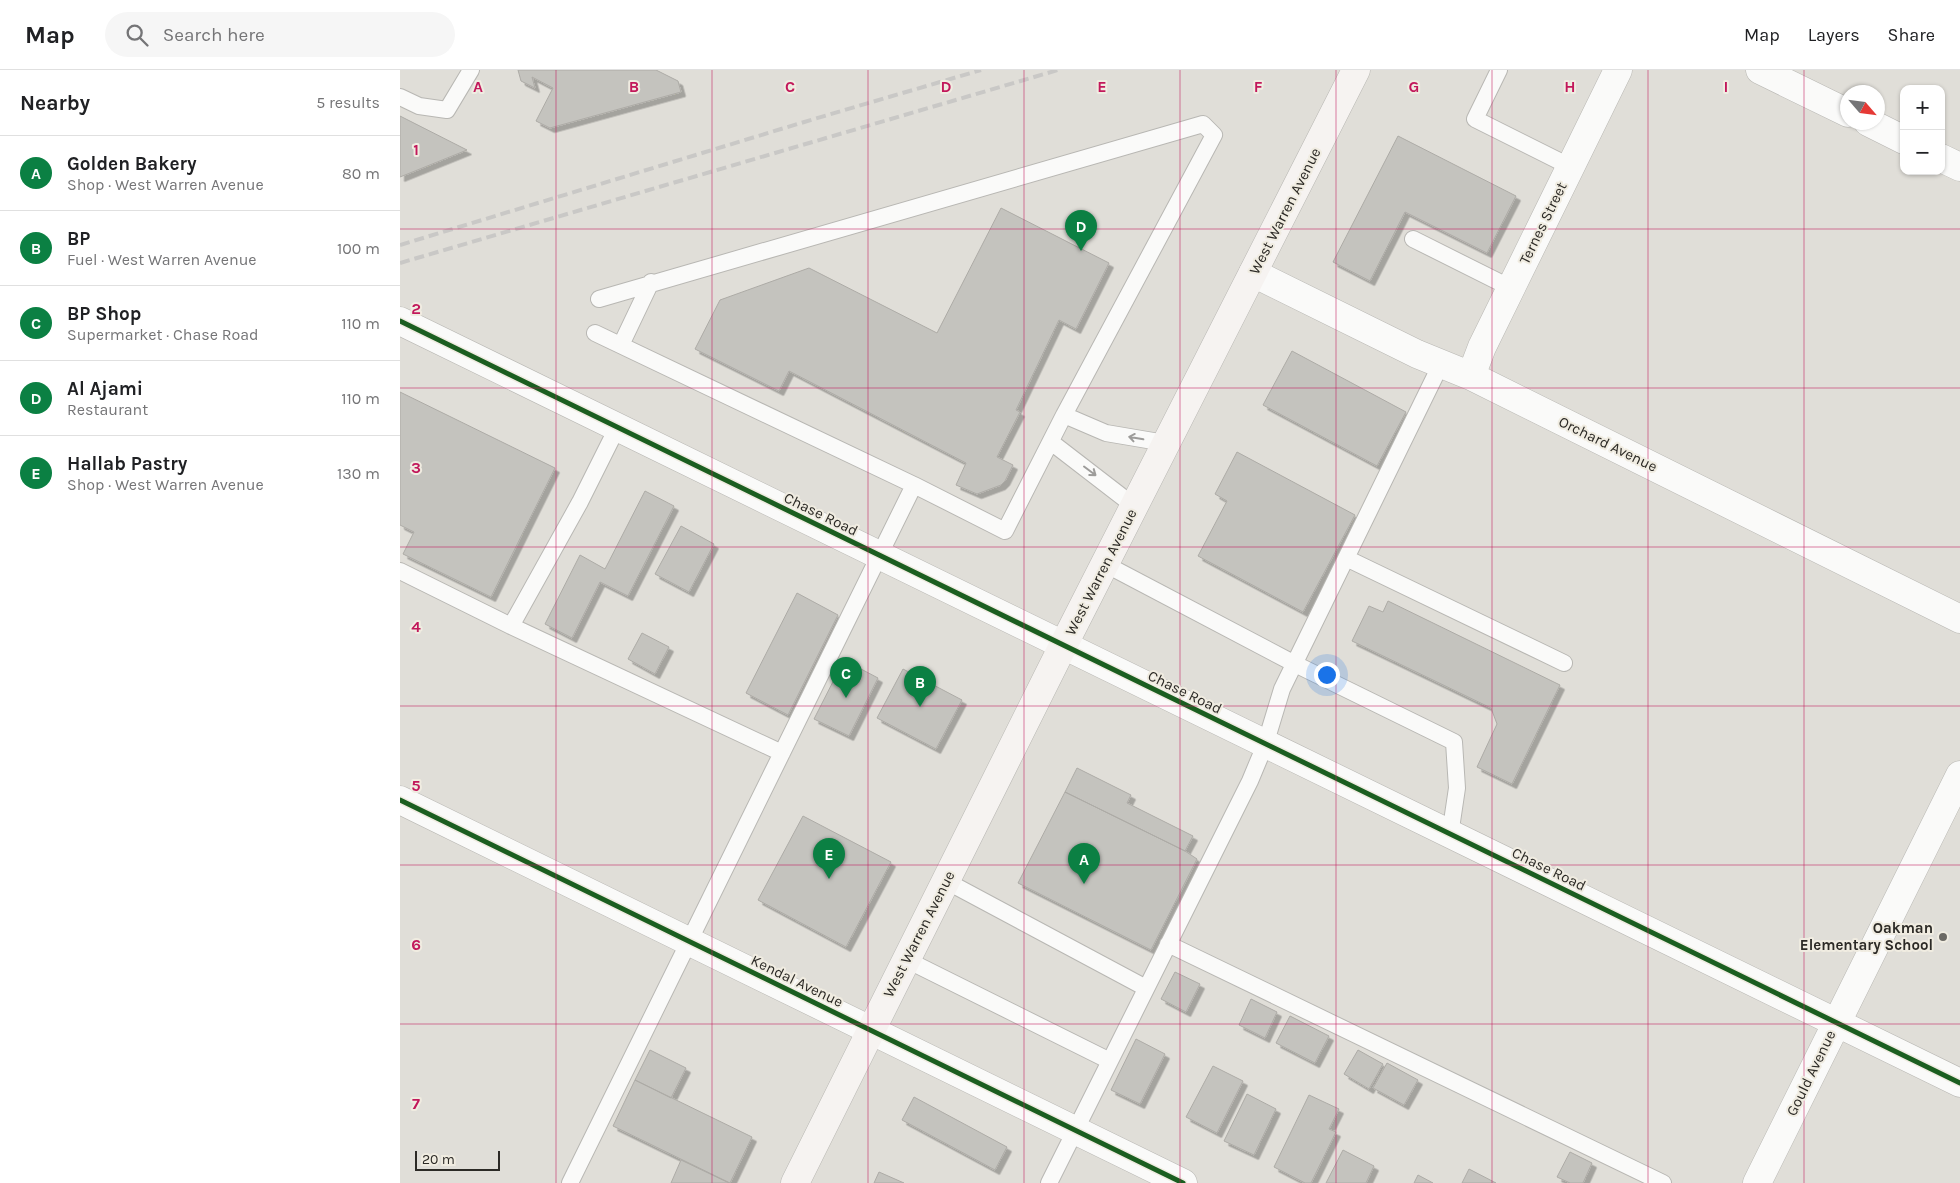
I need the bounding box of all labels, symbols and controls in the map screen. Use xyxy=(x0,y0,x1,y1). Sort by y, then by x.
search box xyxy=(105,12,455,57)
text: Map xyxy=(25,21,75,49)
icon: search xyxy=(123,21,151,49)
text: Search here xyxy=(163,24,265,46)
text: Map xyxy=(1744,24,1780,46)
text: Layers xyxy=(1808,24,1860,46)
text: Share xyxy=(1888,24,1935,46)
text: A xyxy=(473,77,483,96)
text: B xyxy=(629,77,639,96)
text: C xyxy=(785,77,795,96)
text: D xyxy=(941,77,952,96)
text: E xyxy=(1097,77,1107,96)
text: F xyxy=(1254,77,1263,96)
text: G xyxy=(1409,77,1419,96)
text: H xyxy=(1564,77,1576,96)
text: I xyxy=(1724,77,1728,96)
north arrow xyxy=(1840,85,1885,130)
map controls xyxy=(1900,85,1945,175)
button: + xyxy=(1900,85,1945,130)
text: Nearby xyxy=(20,91,90,115)
text: 5 results xyxy=(316,93,380,112)
button: − xyxy=(1900,130,1945,175)
text: 1 xyxy=(413,140,419,159)
street label: West Warren Avenue xyxy=(1245,145,1325,277)
text: Golden Bakery xyxy=(67,153,197,175)
text: A xyxy=(31,164,41,183)
text: 80 m xyxy=(342,164,380,183)
text: Shop · West Warren Avenue xyxy=(67,175,264,194)
street label: Ternes Street xyxy=(1515,179,1571,267)
pin: D xyxy=(1065,210,1097,251)
text: BP xyxy=(67,228,90,250)
text: B xyxy=(31,239,41,258)
text: 100 m xyxy=(337,239,380,258)
text: Fuel · West Warren Avenue xyxy=(67,250,257,269)
text: 2 xyxy=(411,299,421,318)
text: BP Shop xyxy=(67,303,141,325)
text: C xyxy=(31,314,41,333)
text: 110 m xyxy=(341,314,380,333)
text: Supermarket · Chase Road xyxy=(67,325,259,344)
text: Al Ajami xyxy=(67,378,143,400)
text: D xyxy=(31,389,41,408)
text: 110 m xyxy=(341,389,380,408)
text: Restaurant xyxy=(67,400,148,419)
street label: Orchard Avenue xyxy=(1556,412,1660,476)
one-way arrow xyxy=(1128,432,1144,442)
text: Hallab Pastry xyxy=(67,453,187,475)
text: 3 xyxy=(411,458,421,477)
text: E xyxy=(31,464,41,483)
text: 130 m xyxy=(337,464,380,483)
one-way arrow xyxy=(1083,466,1096,477)
text: Shop · West Warren Avenue xyxy=(67,475,264,494)
street label: Chase Road xyxy=(781,488,861,540)
street label: West Warren Avenue xyxy=(1061,506,1141,638)
text: 4 xyxy=(411,617,421,636)
pin: C xyxy=(830,657,862,698)
your location xyxy=(1314,662,1340,688)
pin: B xyxy=(904,666,936,707)
street label: Chase Road xyxy=(1145,666,1225,718)
text: 5 xyxy=(411,776,421,795)
pin: E xyxy=(813,838,845,879)
pin: A xyxy=(1068,843,1100,884)
street label: Chase Road xyxy=(1509,843,1589,895)
street label: West Warren Avenue xyxy=(879,868,959,1000)
place label: Oakman Elementary School xyxy=(1800,919,1933,954)
marker: Oakman Elementary School xyxy=(1937,931,1949,943)
text: 6 xyxy=(411,935,421,954)
street label: Kendal Avenue xyxy=(748,951,846,1011)
street label: Gould Avenue xyxy=(1783,1027,1839,1119)
text: 7 xyxy=(412,1094,420,1113)
scale bar xyxy=(415,1148,500,1171)
text: 20 m xyxy=(422,1151,455,1168)

